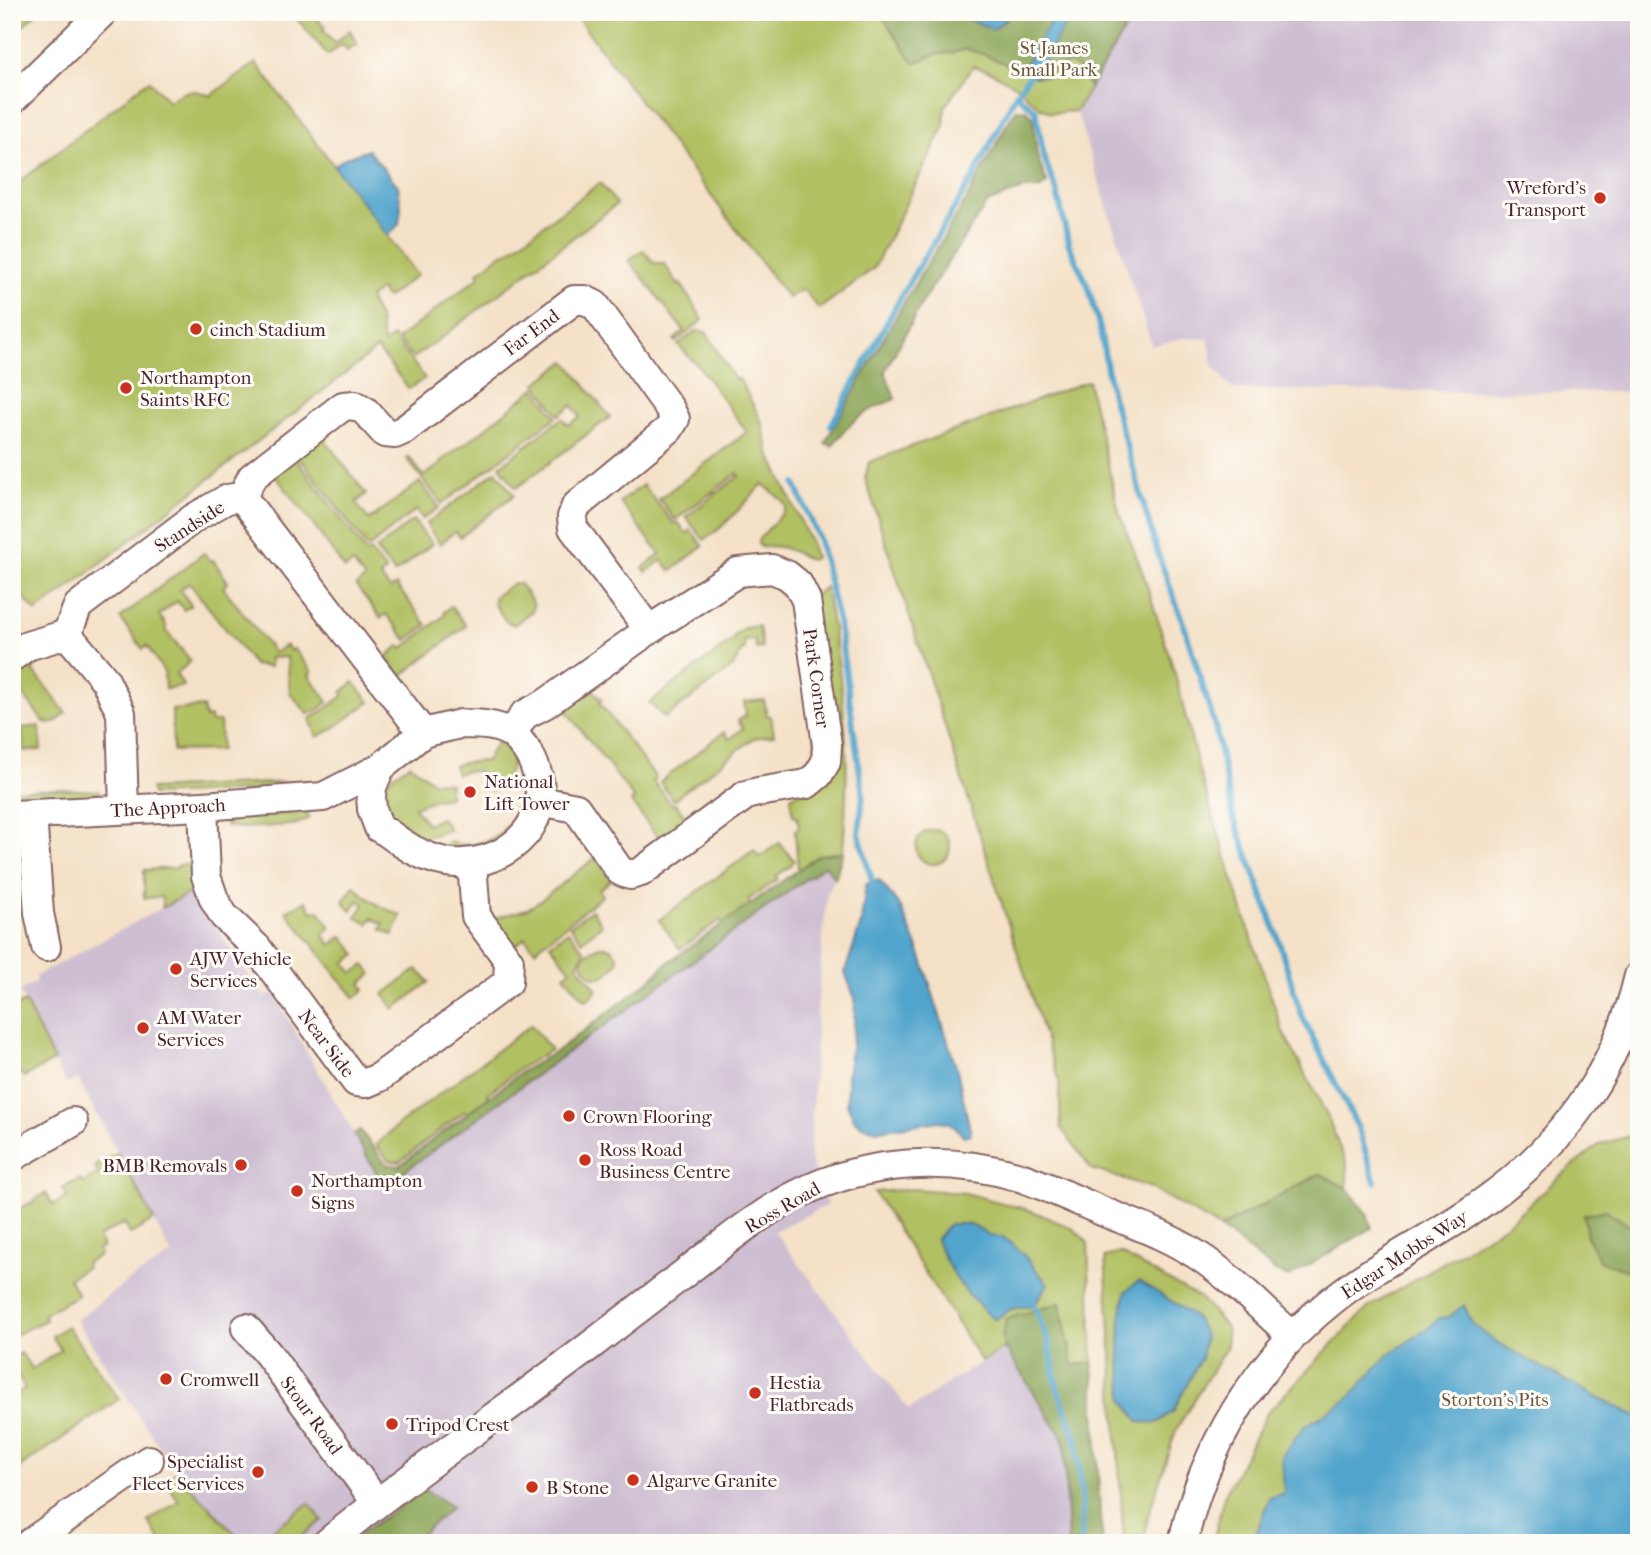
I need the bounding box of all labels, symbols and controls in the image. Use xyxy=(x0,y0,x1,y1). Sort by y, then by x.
park label: St James Small Park xyxy=(1011,37,1098,81)
place label: Wreford's Transport xyxy=(1505,177,1586,221)
marker: Wreford's Transport xyxy=(1592,190,1608,206)
street label: Far End xyxy=(499,304,564,361)
place label: cinch Stadium xyxy=(210,319,326,341)
marker: cinch Stadium xyxy=(188,321,204,337)
place label: Northampton Saints RFC xyxy=(140,367,251,411)
marker: Northampton Saints RFC xyxy=(118,380,134,396)
street label: Standside xyxy=(150,496,229,558)
street label: Park Corner xyxy=(798,627,834,730)
place label: National Lift Tower xyxy=(484,771,571,815)
marker: National Lift Tower xyxy=(462,784,478,800)
street label: The Approach xyxy=(110,794,227,822)
place label: AJW Vehicle Services xyxy=(189,948,291,992)
marker: AJW Vehicle Services xyxy=(168,961,184,977)
street label: Near Side xyxy=(294,1005,359,1082)
place label: AM Water Services xyxy=(156,1007,242,1051)
marker: AM Water Services xyxy=(135,1020,151,1036)
place label: Crown Flooring xyxy=(583,1106,713,1128)
marker: Crown Flooring xyxy=(561,1108,577,1124)
place label: Ross Road Business Centre xyxy=(599,1139,730,1183)
marker: Ross Road Business Centre xyxy=(577,1152,593,1168)
place label: BMB Removals xyxy=(103,1155,227,1177)
marker: BMB Removals xyxy=(233,1157,249,1173)
place label: Northampton Signs xyxy=(311,1170,422,1214)
street label: Ross Road xyxy=(741,1177,825,1238)
marker: Northampton Signs xyxy=(289,1183,305,1199)
street label: Edgar Mobbs Way xyxy=(1337,1205,1473,1304)
place label: Cromwell xyxy=(180,1369,259,1391)
marker: Cromwell xyxy=(158,1371,174,1387)
street label: Stour Road xyxy=(275,1372,347,1459)
place label: Hestia Flatbreads xyxy=(769,1372,854,1416)
marker: Hestia Flatbreads xyxy=(747,1385,763,1401)
park label: Storton's Pits xyxy=(1441,1389,1549,1411)
place label: Tripod Crest xyxy=(406,1414,510,1436)
marker: Tripod Crest xyxy=(384,1416,400,1432)
place label: Specialist Fleet Services xyxy=(132,1451,244,1495)
marker: Specialist Fleet Services xyxy=(250,1464,266,1480)
place label: Algarve Granite xyxy=(646,1470,777,1492)
marker: Algarve Granite xyxy=(625,1472,641,1488)
place label: B Stone xyxy=(546,1477,609,1499)
marker: B Stone xyxy=(524,1479,540,1495)

